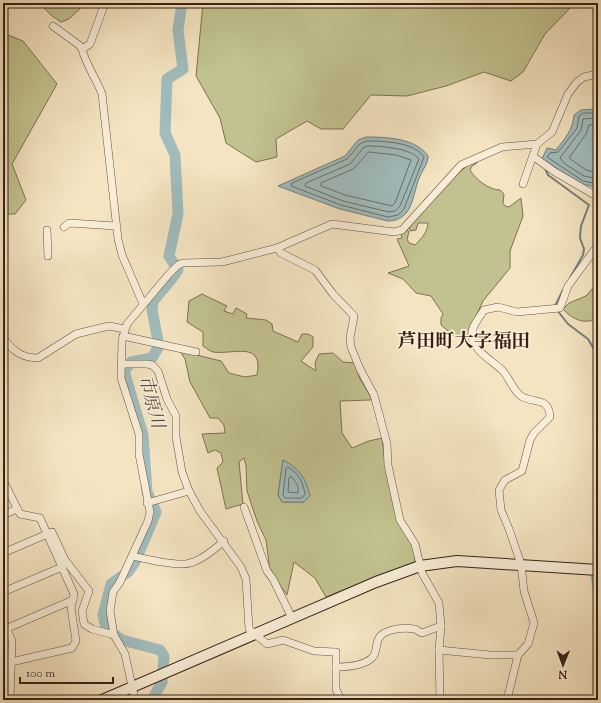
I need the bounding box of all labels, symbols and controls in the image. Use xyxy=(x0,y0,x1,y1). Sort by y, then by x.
district label: 芦田町大字福田 xyxy=(397,329,531,356)
water label: 市原川 xyxy=(130,373,170,433)
north arrow xyxy=(543,645,583,685)
scale bar xyxy=(20,659,113,685)
text: 100 m xyxy=(26,665,55,683)
text: N xyxy=(558,666,568,682)

